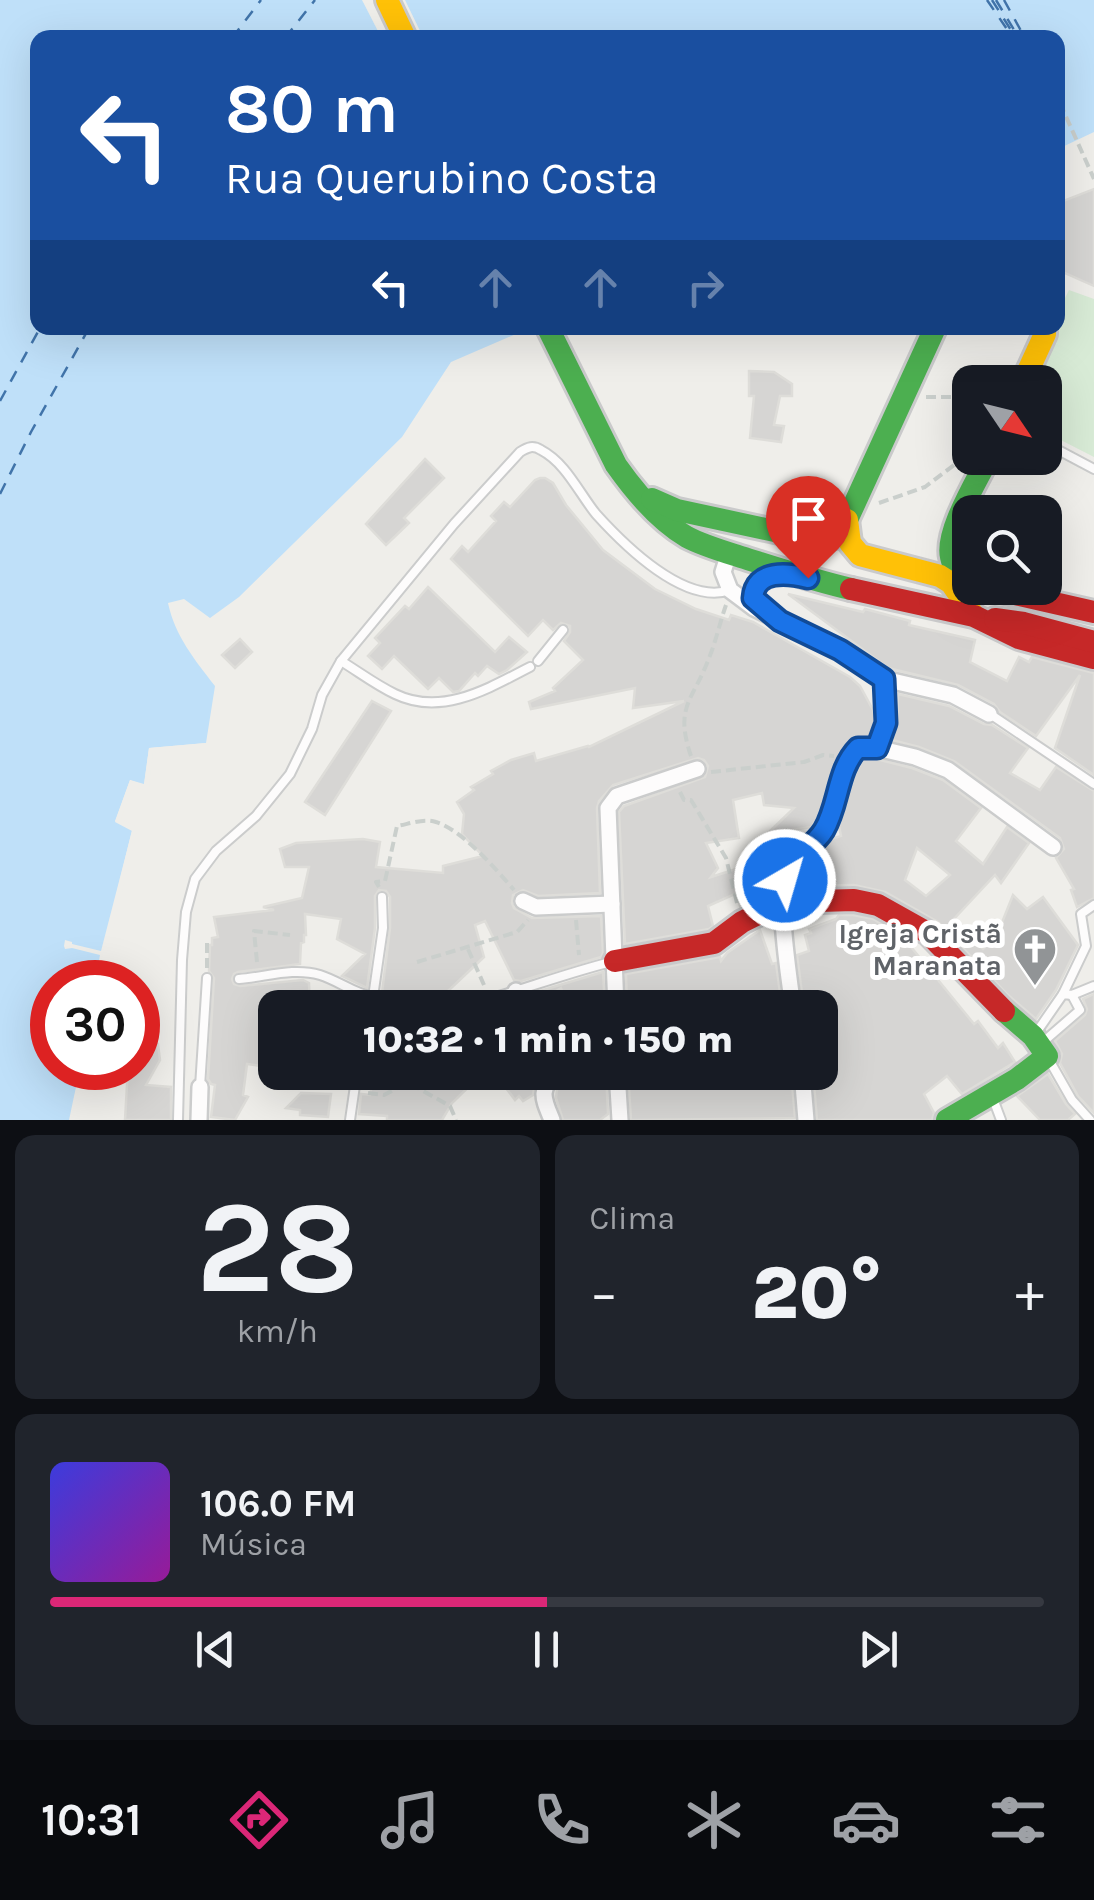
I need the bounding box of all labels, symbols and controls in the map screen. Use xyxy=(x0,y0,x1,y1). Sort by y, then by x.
text: 80 m xyxy=(225,68,399,150)
icon: left xyxy=(60,70,190,200)
text: Rua Querubino Costa xyxy=(225,152,659,204)
icon: left xyxy=(363,260,418,315)
icon: ahead xyxy=(468,260,523,315)
icon: ahead xyxy=(573,260,628,315)
icon: right xyxy=(678,260,733,315)
north arrow xyxy=(952,365,1062,475)
map controls xyxy=(952,365,1062,605)
pin xyxy=(766,476,851,579)
icon: arrive xyxy=(781,491,836,546)
button: search xyxy=(952,495,1062,605)
position arrow xyxy=(733,828,837,932)
place label: Igreja Cristã Maranata xyxy=(838,917,1002,982)
church icon: Igreja Cristã Maranata xyxy=(1012,926,1058,987)
speed limit sign: 30 xyxy=(30,960,160,1090)
text: 10:32 · 1 min · 150 m xyxy=(363,1017,733,1062)
text: 28 xyxy=(196,1172,359,1324)
text: Clima xyxy=(590,1200,675,1237)
text: 20° xyxy=(751,1249,882,1337)
text: − xyxy=(590,1261,618,1325)
text: + xyxy=(1015,1261,1044,1325)
text: km/h xyxy=(237,1313,318,1350)
text: 106.0 FM xyxy=(200,1481,356,1526)
text: Música xyxy=(200,1526,307,1563)
icon: previous xyxy=(188,1622,243,1677)
icon: pause xyxy=(519,1622,574,1677)
icon: next xyxy=(851,1622,906,1677)
icon: directions xyxy=(224,1785,294,1855)
icon: music xyxy=(375,1785,445,1855)
icon: phone xyxy=(527,1785,597,1855)
icon: climate xyxy=(679,1785,749,1855)
icon: car xyxy=(831,1785,901,1855)
icon: filters xyxy=(983,1785,1053,1855)
text: 10:31 xyxy=(41,1794,142,1846)

